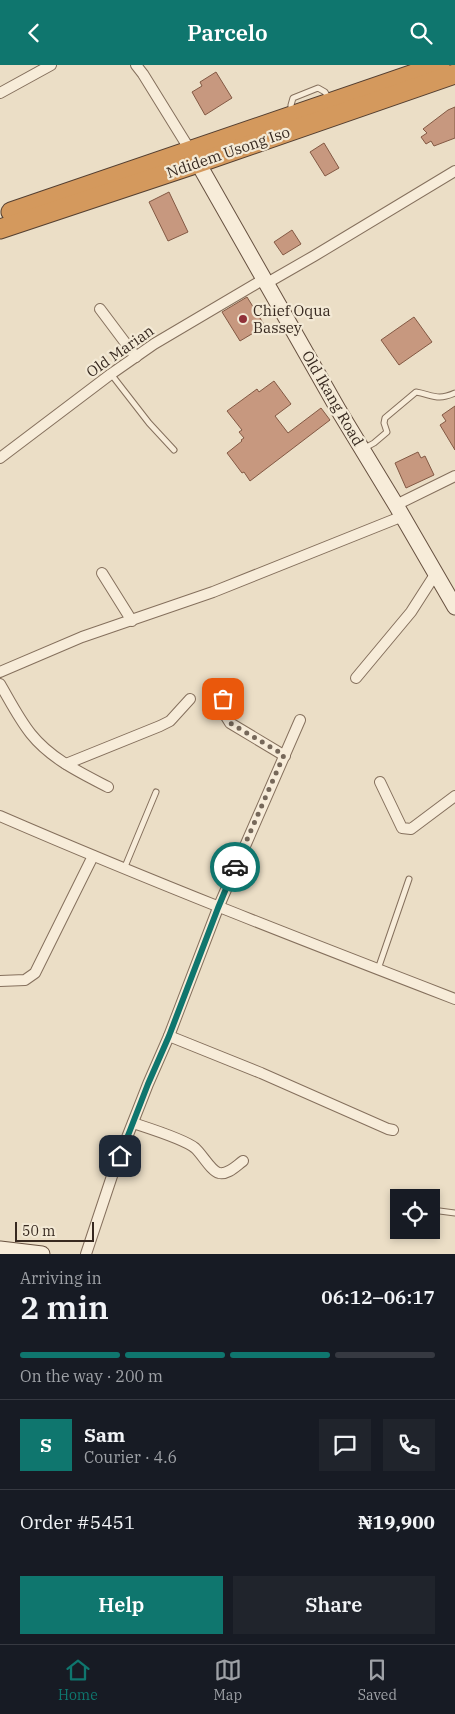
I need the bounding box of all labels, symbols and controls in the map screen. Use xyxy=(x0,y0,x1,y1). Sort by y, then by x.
text: Parcelo xyxy=(187,18,268,47)
icon: back xyxy=(20,19,48,47)
icon: search xyxy=(407,19,435,47)
street label: Ndidem Usong Iso xyxy=(164,122,292,182)
place label: Chief Oqua Bassey xyxy=(253,301,331,337)
marker: Chief Oqua Bassey xyxy=(237,313,249,325)
street label: Old Marian xyxy=(82,321,158,381)
street label: Old Ikang Road xyxy=(298,347,368,449)
pin xyxy=(202,678,244,720)
icon: bag xyxy=(209,685,237,713)
courier xyxy=(210,842,260,892)
icon: car xyxy=(221,853,249,881)
pin xyxy=(99,1135,141,1177)
icon: home xyxy=(106,1142,134,1170)
map controls xyxy=(390,1189,440,1239)
button: locate xyxy=(390,1189,440,1239)
scale bar xyxy=(15,1219,94,1242)
text: 50 m xyxy=(22,1222,55,1240)
text: Arriving in xyxy=(20,1268,102,1288)
text: 06:12–06:17 xyxy=(321,1285,435,1309)
text: 2 min xyxy=(20,1286,109,1328)
text: On the way · 200 m xyxy=(20,1366,163,1386)
button: chat xyxy=(319,1419,371,1471)
button: phone xyxy=(383,1419,435,1471)
text: Sam xyxy=(84,1423,125,1447)
text: S xyxy=(40,1433,52,1457)
text: Courier · 4.6 xyxy=(84,1447,177,1467)
text: Order #5451 xyxy=(20,1510,135,1534)
text: ₦19,900 xyxy=(358,1510,435,1534)
button: Help xyxy=(20,1576,223,1634)
button: Share xyxy=(233,1576,435,1634)
tab: Home xyxy=(58,1656,98,1704)
tab: Map xyxy=(214,1656,242,1704)
tab: Saved xyxy=(358,1656,397,1704)

